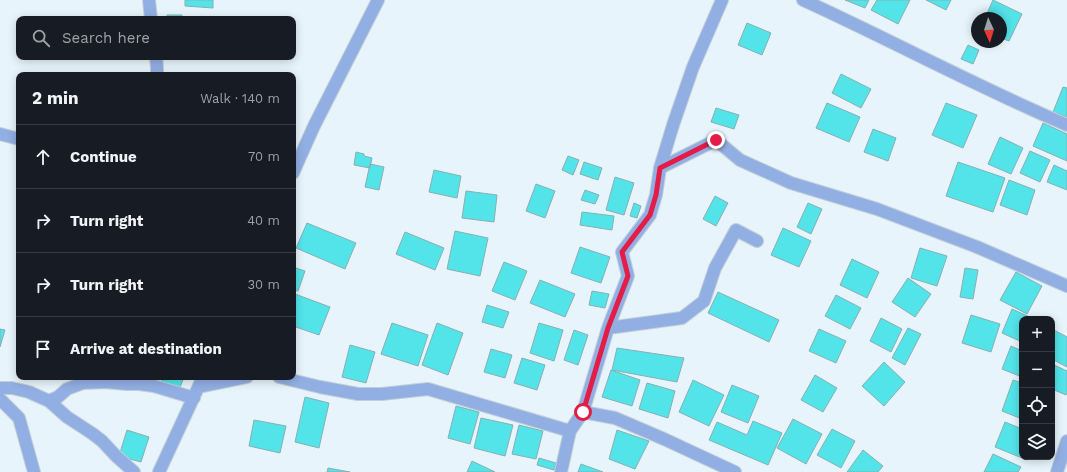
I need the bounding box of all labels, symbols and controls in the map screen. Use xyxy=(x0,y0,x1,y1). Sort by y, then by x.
north arrow xyxy=(971,12,1007,48)
search box xyxy=(16,16,296,60)
icon: search xyxy=(30,27,52,49)
text: Search here xyxy=(62,29,150,47)
text: 2 min xyxy=(32,88,78,108)
text: Walk · 140 m xyxy=(200,91,280,106)
route end xyxy=(707,131,725,149)
icon: ahead xyxy=(32,146,54,168)
text: Continue xyxy=(70,148,137,166)
text: 70 m xyxy=(248,149,280,164)
icon: right xyxy=(32,210,54,232)
text: Turn right xyxy=(70,212,143,230)
text: 40 m xyxy=(247,213,280,228)
icon: right xyxy=(32,274,54,296)
text: Turn right xyxy=(70,276,143,294)
text: 30 m xyxy=(248,277,280,292)
map controls xyxy=(1019,316,1055,460)
button: + xyxy=(1019,316,1055,352)
icon: arrive xyxy=(32,338,54,360)
text: Arrive at destination xyxy=(70,340,222,358)
button: − xyxy=(1019,352,1055,388)
button: locate xyxy=(1019,388,1055,424)
route start xyxy=(574,403,592,421)
button: layers xyxy=(1019,424,1055,460)

